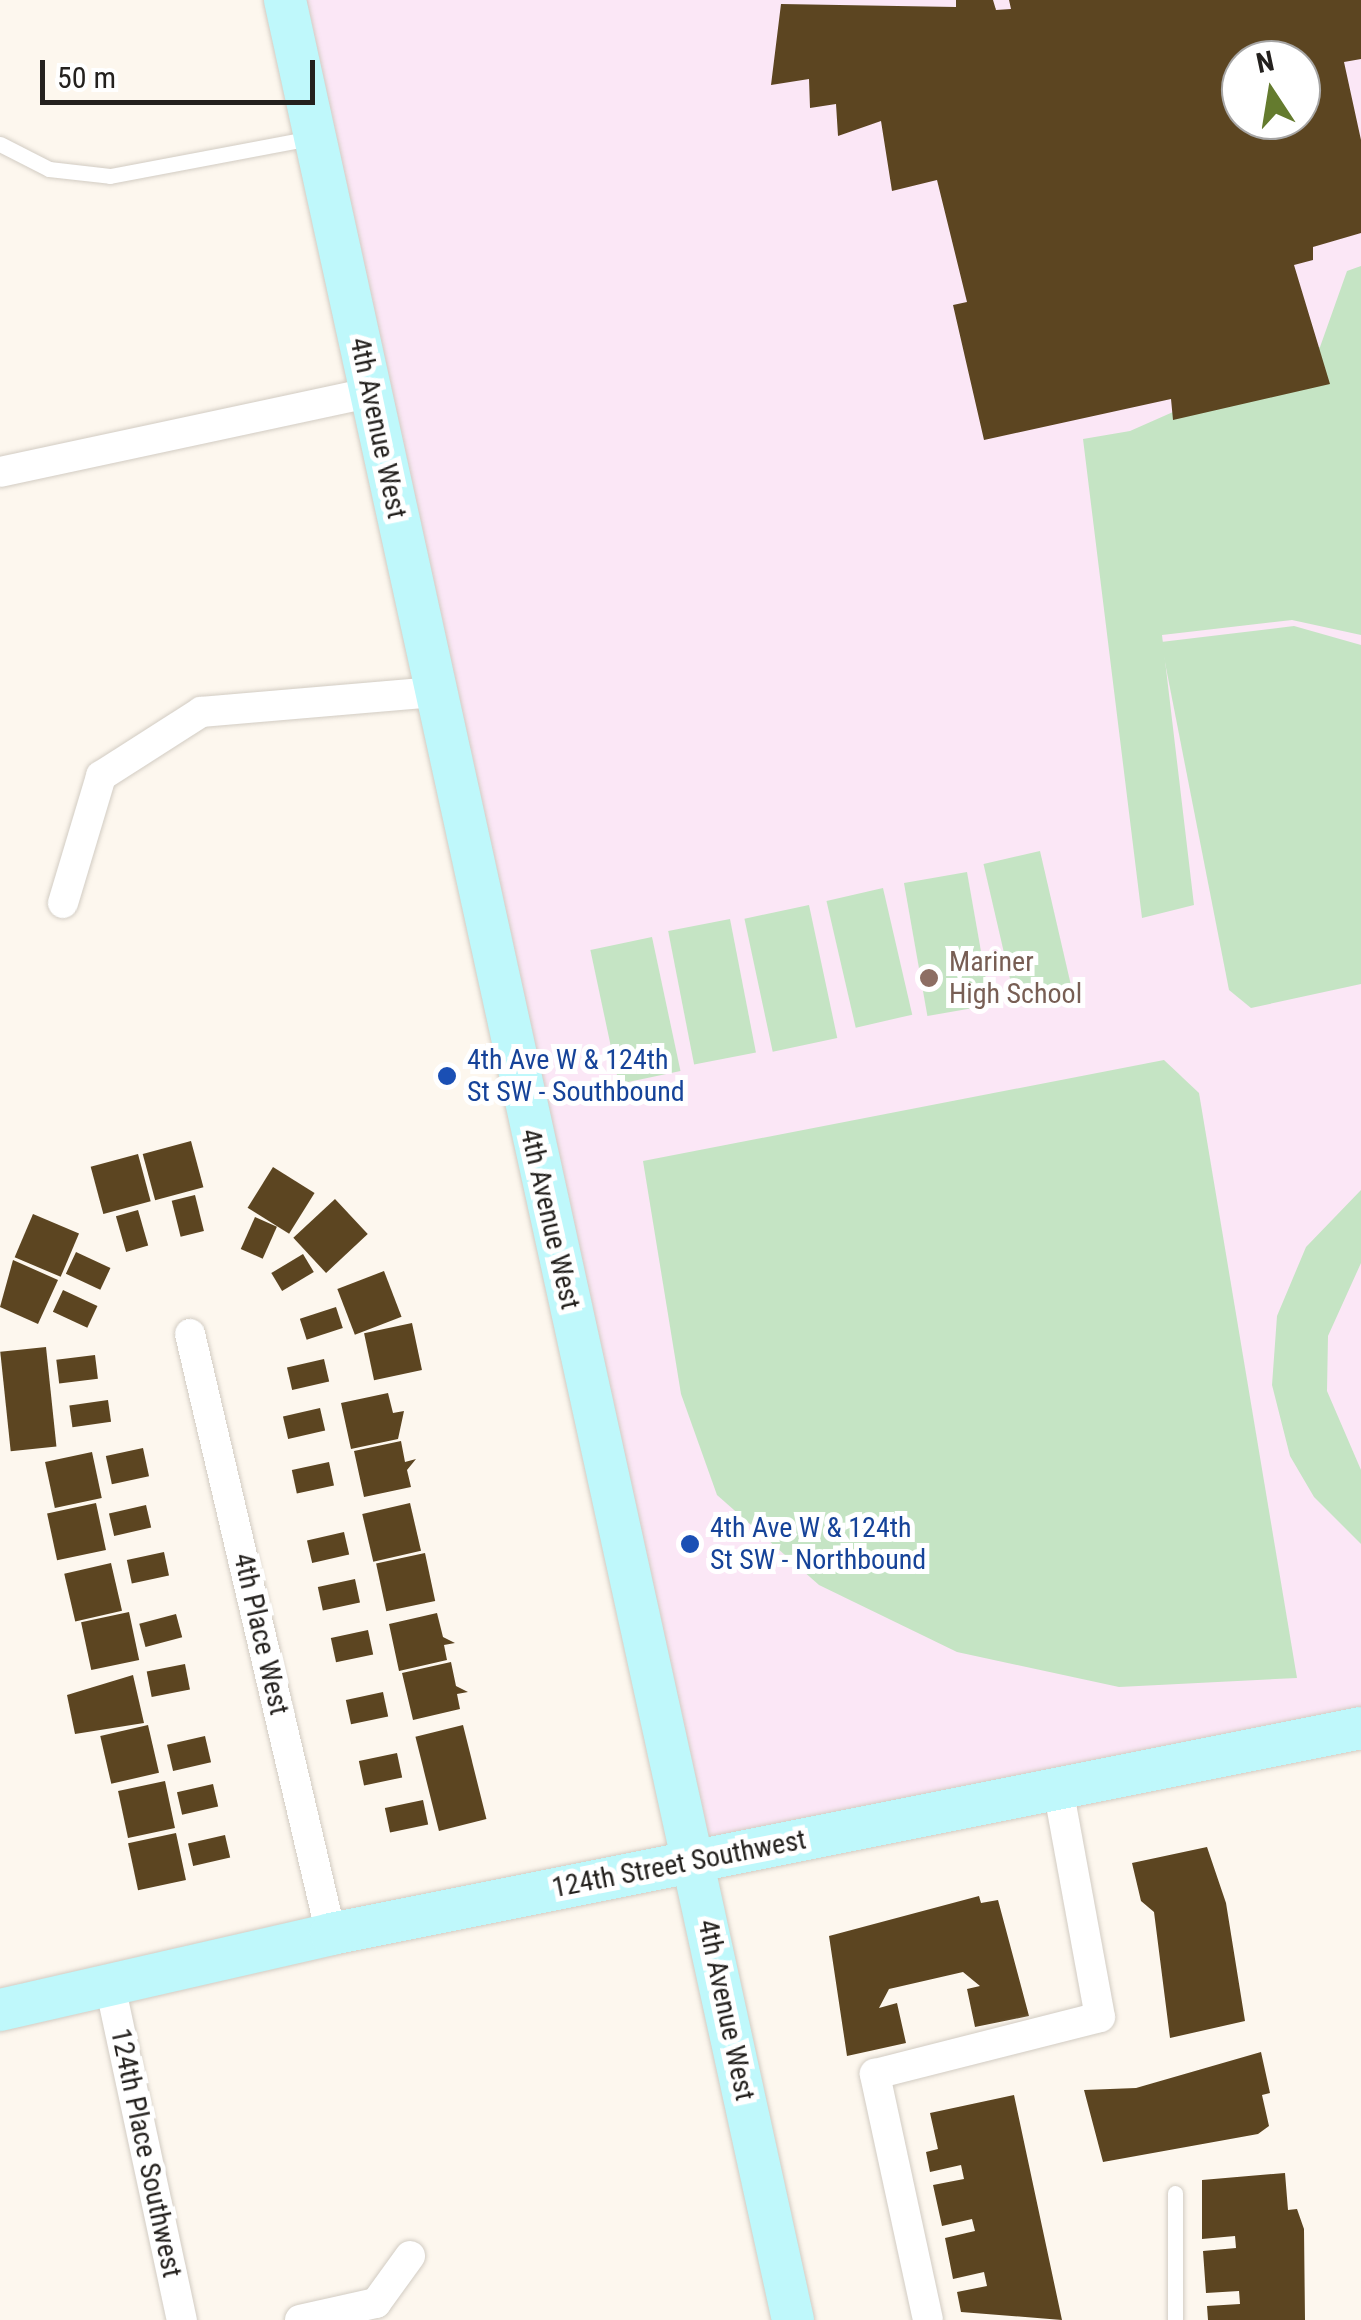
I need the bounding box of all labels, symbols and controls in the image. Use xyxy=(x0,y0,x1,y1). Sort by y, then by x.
scale bar xyxy=(45,40,320,102)
north arrow xyxy=(1221,40,1321,140)
text: N xyxy=(1253,44,1277,80)
text: 50 m xyxy=(57,60,116,95)
street label: 4th Avenue West xyxy=(342,334,414,522)
place label: Mariner High School xyxy=(949,945,1082,1011)
marker: Mariner High School xyxy=(918,967,940,989)
place label: 4th Ave W & 124th St SW - Southbound xyxy=(467,1043,685,1109)
marker: 4th Ave W & 124th St SW - Southbound xyxy=(436,1065,458,1087)
street label: 4th Avenue West xyxy=(513,1125,587,1313)
place label: 4th Ave W & 124th St SW - Northbound xyxy=(710,1511,926,1577)
marker: 4th Ave W & 124th St SW - Northbound xyxy=(679,1533,701,1555)
street label: 4th Place West xyxy=(226,1550,296,1718)
street label: 124th Street Southwest xyxy=(549,1823,809,1905)
street label: 4th Avenue West xyxy=(690,1916,762,2104)
street label: 124th Place Southwest xyxy=(103,2025,189,2281)

